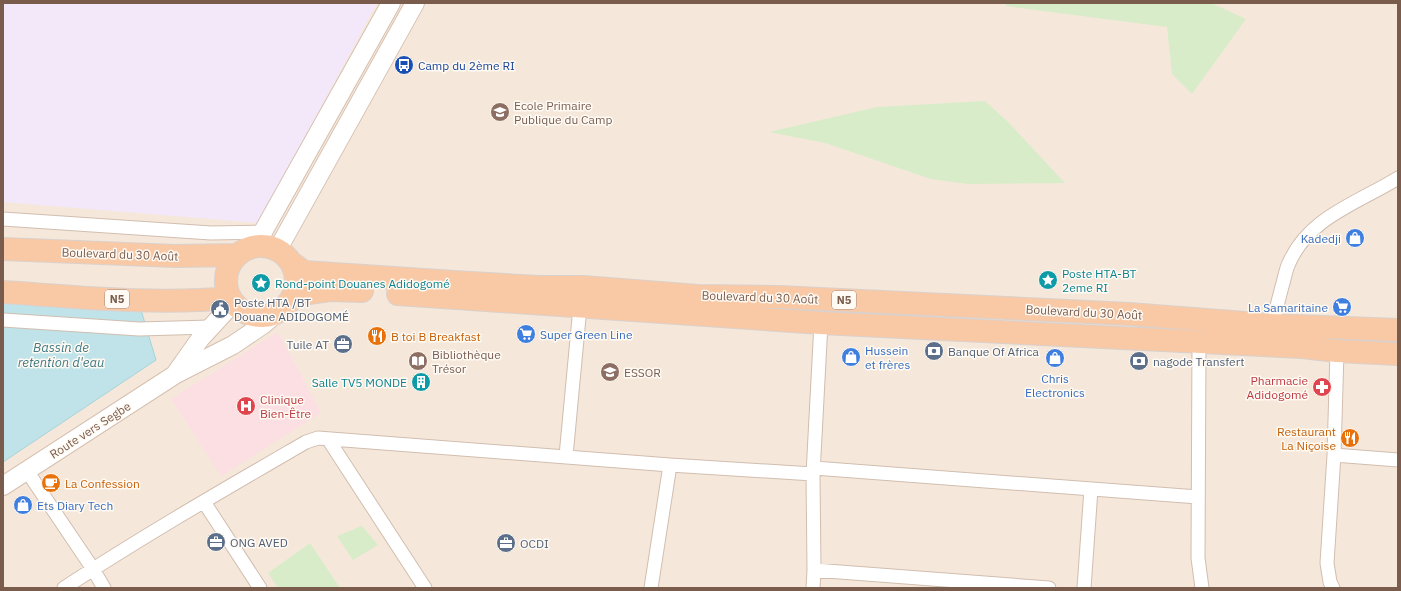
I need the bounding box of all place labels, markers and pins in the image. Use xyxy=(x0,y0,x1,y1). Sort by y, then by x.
bus stop icon: Camp du 2ème RI xyxy=(393,54,415,76)
place label: Camp du 2ème RI xyxy=(418,58,515,73)
place label: Ecole Primaire Publique du Camp xyxy=(514,98,612,127)
school or university icon: Ecole Primaire Publique du Camp xyxy=(489,101,511,123)
shop icon: Kadedji xyxy=(1344,227,1366,249)
place label: Kadedji xyxy=(1301,231,1341,246)
place label: Poste HTA-BT 2eme RI xyxy=(1062,266,1136,295)
place icon: Poste HTA-BT 2eme RI xyxy=(1037,269,1059,291)
place icon: Rond-point Douanes Adidogomé xyxy=(250,272,272,294)
place label: Rond-point Douanes Adidogomé xyxy=(275,276,450,291)
place label: Poste HTA /BT Douane ADIDOGOMÉ xyxy=(234,295,349,324)
supermarket icon: La Samaritaine xyxy=(1331,296,1353,318)
public building icon: Poste HTA /BT Douane ADIDOGOMÉ xyxy=(209,298,231,320)
place label: La Samaritaine xyxy=(1248,300,1328,315)
supermarket icon: Super Green Line xyxy=(515,323,537,345)
restaurant icon: B toi B Breakfast xyxy=(366,325,388,347)
place label: Super Green Line xyxy=(540,327,633,342)
place label: B toi B Breakfast xyxy=(391,329,481,344)
office icon: Tuile AT xyxy=(332,333,354,355)
place label: Tuile AT xyxy=(286,337,329,352)
bank icon: Banque Of Africa xyxy=(923,340,945,362)
place label: Hussein et frères xyxy=(865,343,910,372)
place label: Banque Of Africa xyxy=(948,344,1039,359)
shop icon: Hussein et frères xyxy=(840,346,862,368)
place label: Bibliothèque Trésor xyxy=(432,347,501,376)
shop icon: Chris Electronics xyxy=(1044,347,1066,369)
library icon: Bibliothèque Trésor xyxy=(407,350,429,372)
bank icon: nagode Transfert xyxy=(1128,350,1150,372)
place label: nagode Transfert xyxy=(1153,354,1244,369)
school or university icon: ESSOR xyxy=(599,361,621,383)
place label: ESSOR xyxy=(624,365,661,380)
building icon: Salle TV5 MONDE xyxy=(410,371,432,393)
place label: Chris Electronics xyxy=(1025,371,1085,400)
place label: Pharmacie Adidogomé xyxy=(1247,373,1308,402)
place label: Salle TV5 MONDE xyxy=(312,375,407,390)
pharmacy icon: Pharmacie Adidogomé xyxy=(1311,376,1333,398)
place label: Clinique Bien-Être xyxy=(260,392,312,421)
hospital icon: Clinique Bien-Être xyxy=(235,395,257,417)
place label: Restaurant La Niçoise xyxy=(1277,424,1336,453)
restaurant icon: Restaurant La Niçoise xyxy=(1339,427,1361,449)
cafe icon: La Confession xyxy=(40,472,62,494)
place label: La Confession xyxy=(65,476,140,491)
shop icon: Ets Diary Tech xyxy=(12,494,34,516)
place label: Ets Diary Tech xyxy=(37,498,113,513)
office icon: ONG AVED xyxy=(205,531,227,553)
office icon: OCDI xyxy=(495,532,517,554)
place label: ONG AVED xyxy=(230,535,288,550)
place label: OCDI xyxy=(520,536,549,551)

